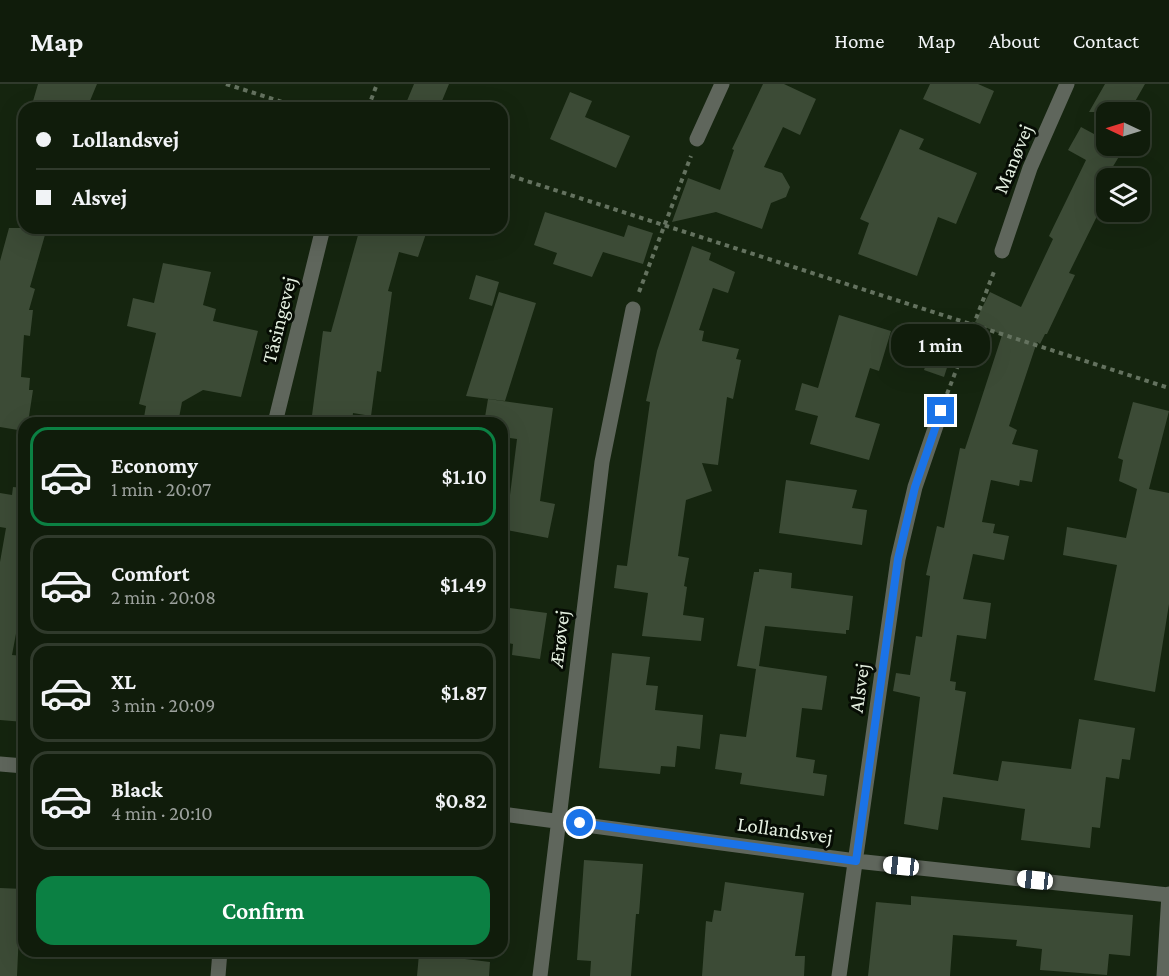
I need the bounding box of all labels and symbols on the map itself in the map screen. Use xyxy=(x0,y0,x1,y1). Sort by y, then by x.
north arrow xyxy=(1096,102,1150,156)
street label: Manøvej xyxy=(988,121,1038,197)
street label: Tåsingevej xyxy=(257,274,301,366)
callout: 1 min xyxy=(892,324,990,366)
route end xyxy=(927,397,954,424)
street label: Ærøvej xyxy=(543,609,574,670)
street label: Alsvej xyxy=(844,662,874,714)
route start xyxy=(566,809,593,836)
street label: Lollandsvej xyxy=(736,811,834,849)
car xyxy=(882,855,920,877)
car xyxy=(1016,869,1054,891)

